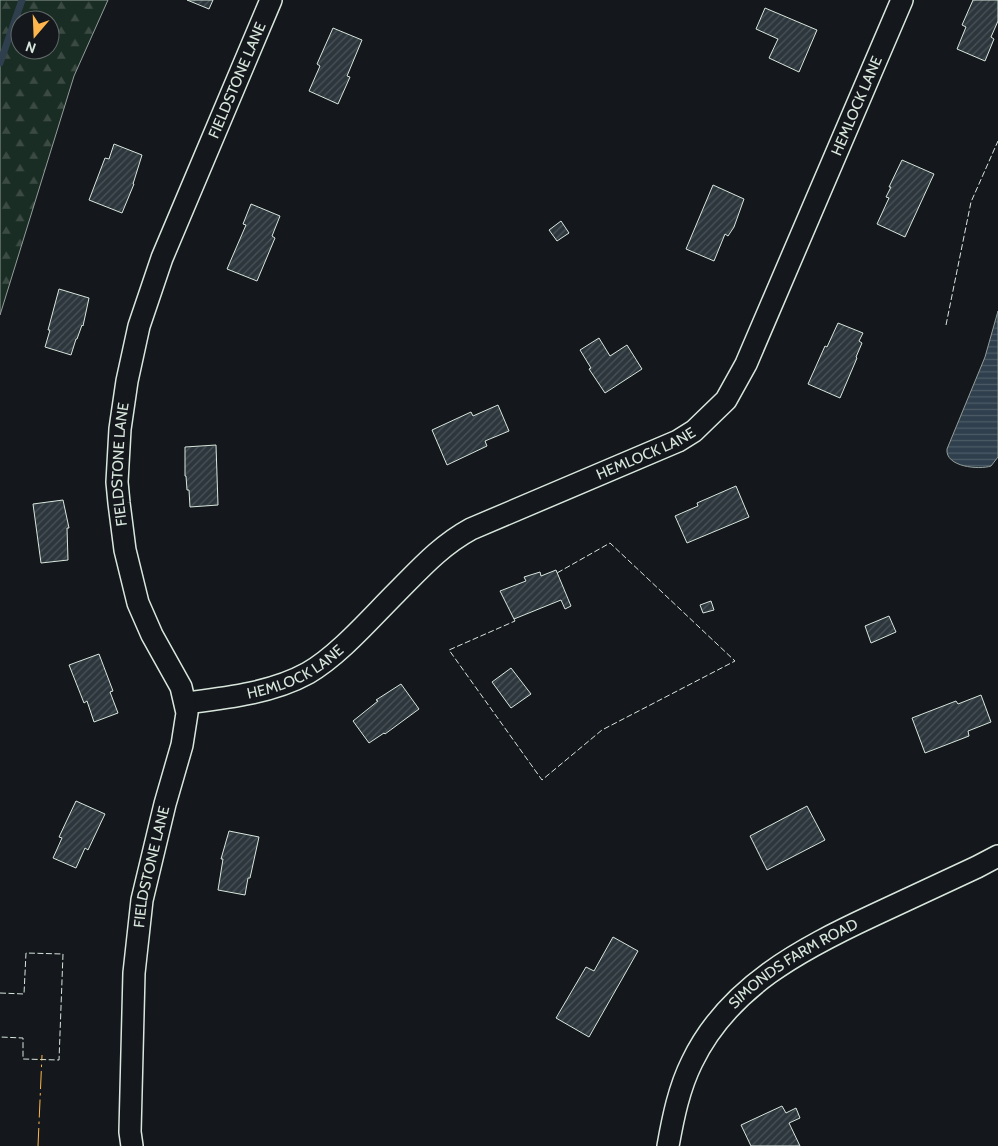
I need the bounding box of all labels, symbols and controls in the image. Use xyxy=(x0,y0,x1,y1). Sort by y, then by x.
north arrow xyxy=(10,10,60,60)
street label: FIELDSTONE LANE xyxy=(205,19,270,141)
text: N xyxy=(23,37,38,57)
street label: HEMLOCK LANE xyxy=(827,53,886,158)
street label: FIELDSTONE LANE xyxy=(108,401,133,527)
street label: HEMLOCK LANE xyxy=(594,423,699,484)
street label: HEMLOCK LANE xyxy=(245,641,347,703)
street label: FIELDSTONE LANE xyxy=(130,804,173,929)
street label: SIMONDS FARM ROAD xyxy=(725,915,861,1012)

